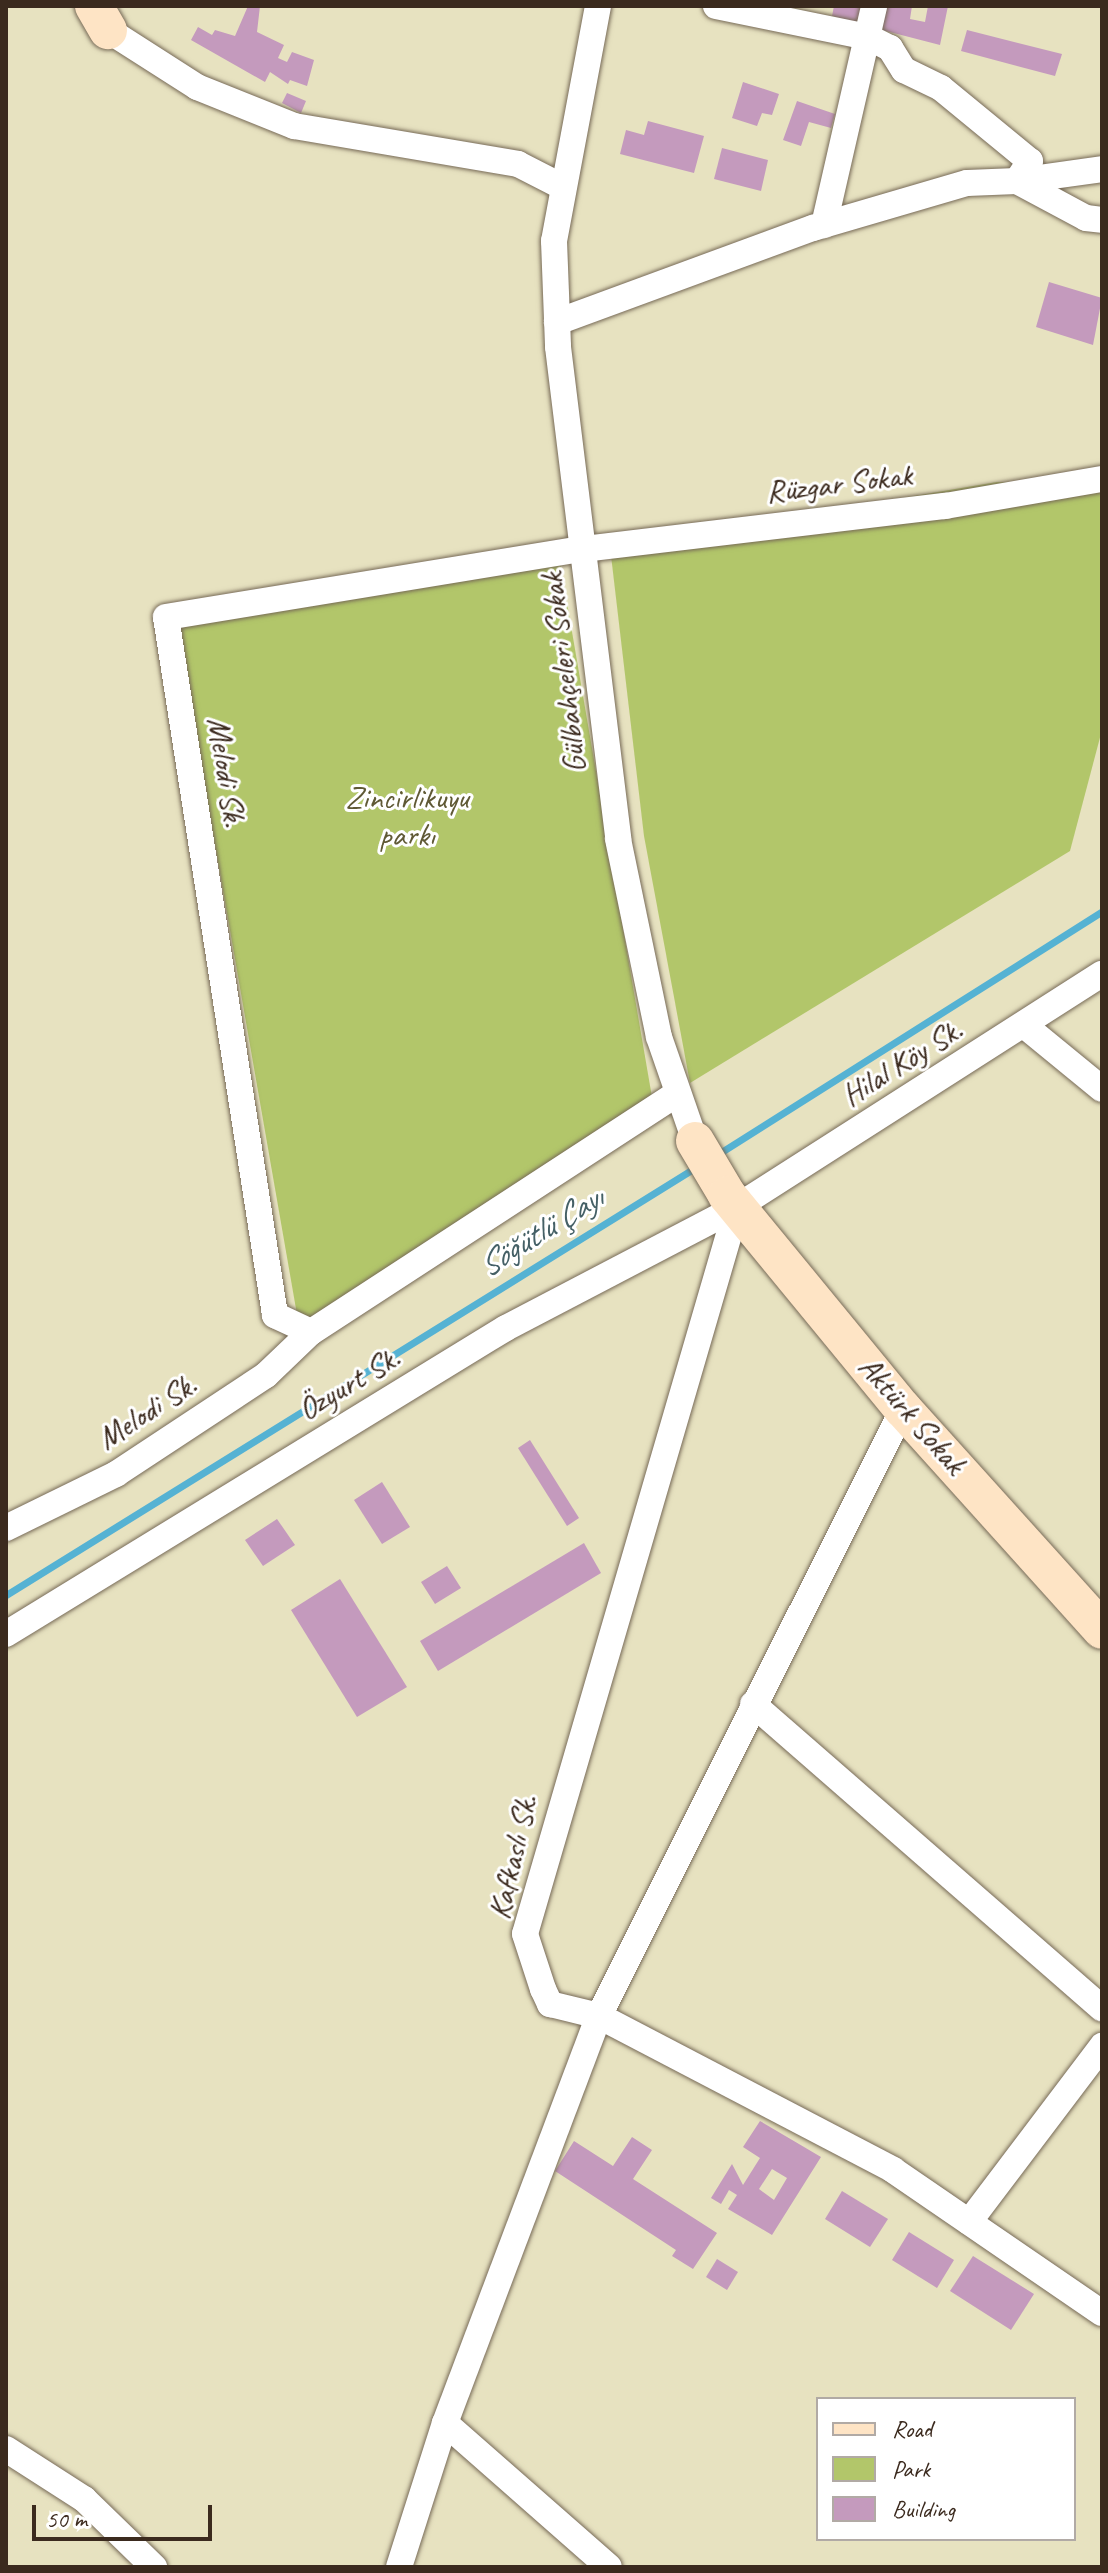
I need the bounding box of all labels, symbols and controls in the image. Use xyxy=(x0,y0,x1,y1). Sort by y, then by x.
street label: Rüzgar Sokak xyxy=(764,456,914,512)
street label: Gülbahçeleri Sokak xyxy=(533,571,595,775)
street label: Melodi Sk. xyxy=(198,714,254,830)
park label: Zincirlikuyu parkı xyxy=(345,780,469,855)
street label: Hilal Köy Sk. xyxy=(834,1011,970,1115)
water label: Söğütlü Çayı xyxy=(470,1177,610,1285)
street label: Özyurt Sk. xyxy=(291,1339,407,1429)
street label: Aktürk Sokak xyxy=(850,1348,974,1482)
street label: Melodi Sk. xyxy=(90,1366,204,1458)
street label: Kafkaslı Sk. xyxy=(480,1791,546,1923)
legend xyxy=(816,2397,1076,2541)
text: Road xyxy=(892,2414,932,2444)
text: Park xyxy=(892,2454,930,2484)
scale bar xyxy=(36,2489,216,2539)
text: Building xyxy=(892,2494,955,2524)
text: 50 m xyxy=(46,2504,87,2534)

